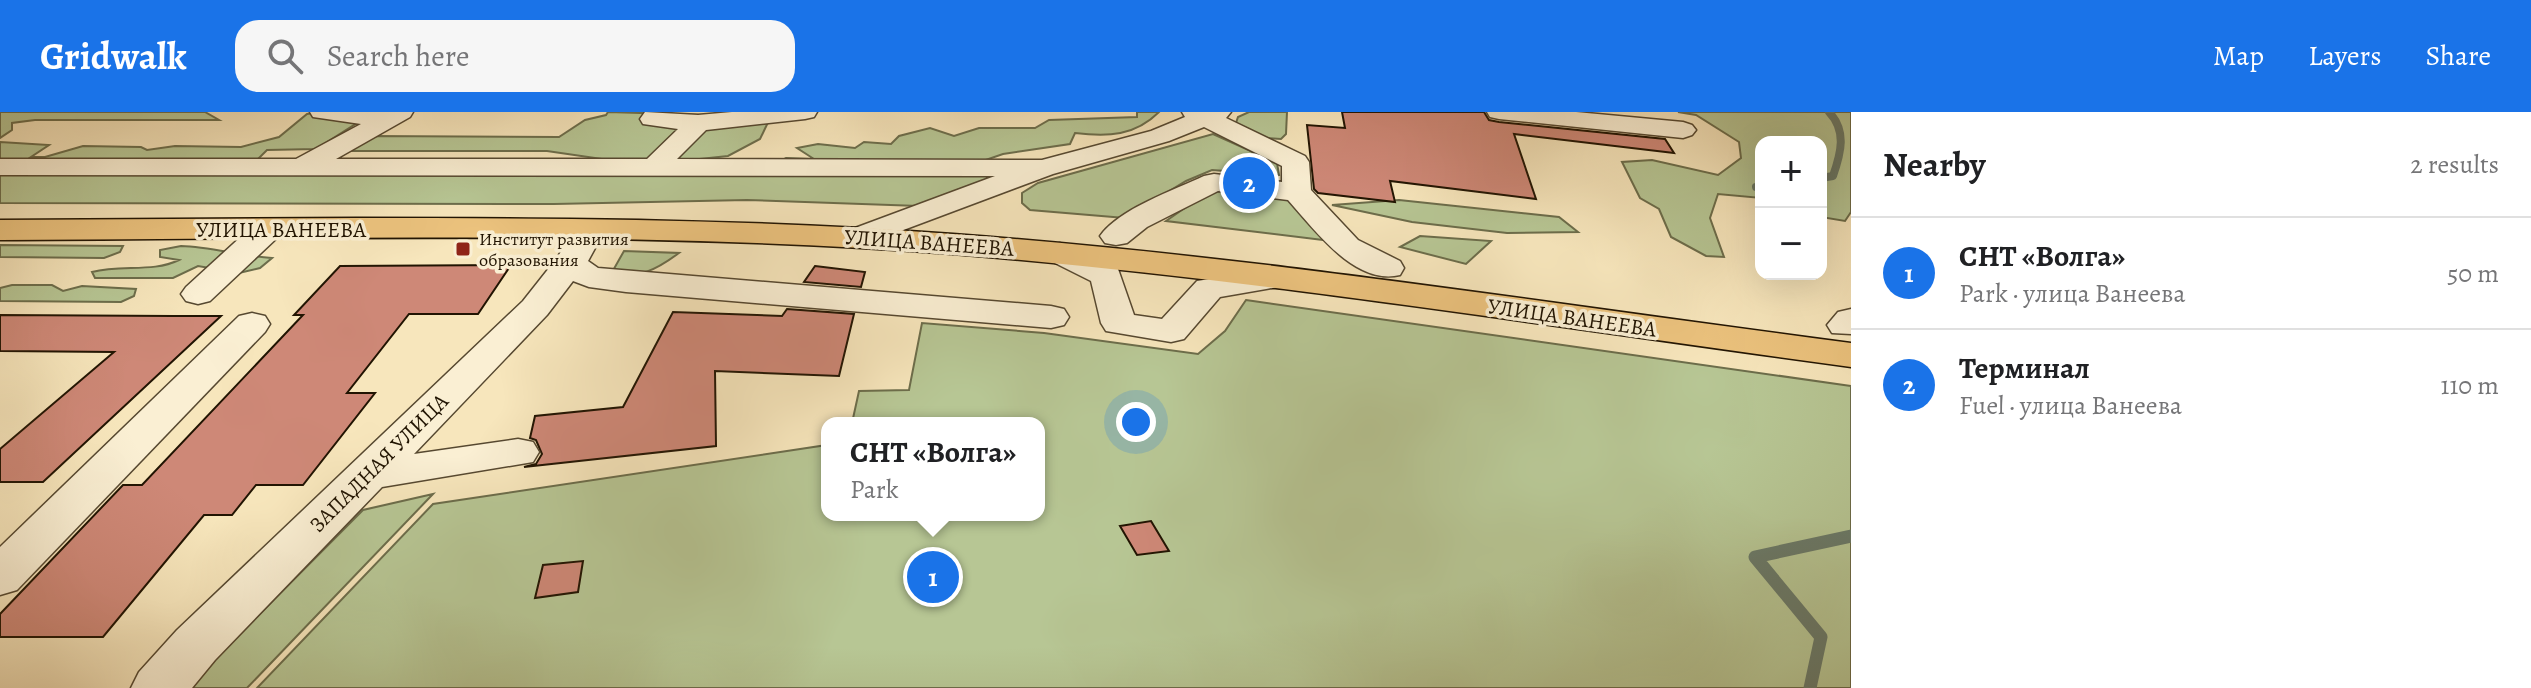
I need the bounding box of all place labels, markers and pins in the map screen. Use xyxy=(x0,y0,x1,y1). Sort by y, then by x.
pin: 2 xyxy=(1223,153,1275,213)
place label: Институт развития образования xyxy=(479,227,629,272)
marker: Институт развития образования xyxy=(454,240,472,258)
pin: 1 xyxy=(907,547,959,607)

